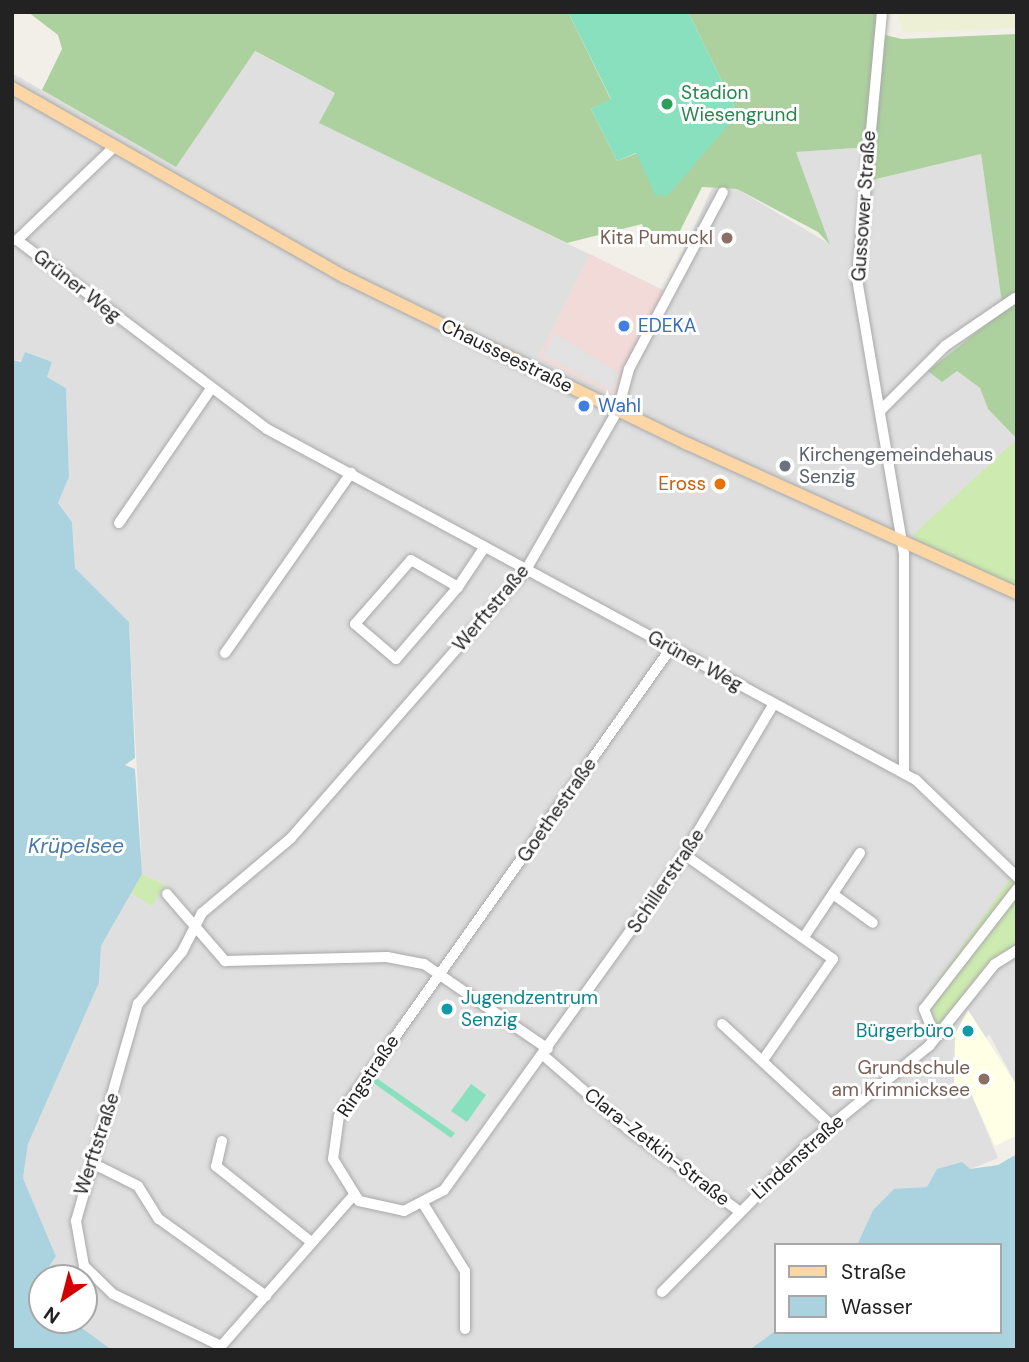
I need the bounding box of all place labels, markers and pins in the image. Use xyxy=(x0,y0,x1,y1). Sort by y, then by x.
place label: Stadion Wiesengrund xyxy=(681,82,797,126)
marker: Stadion Wiesengrund xyxy=(659,96,675,112)
place label: Kita Pumuckl xyxy=(600,227,713,249)
marker: Kita Pumuckl xyxy=(719,230,735,246)
place label: EDEKA xyxy=(638,315,696,337)
marker: EDEKA xyxy=(616,318,632,334)
place label: Wahl xyxy=(598,395,641,417)
marker: Wahl xyxy=(576,398,592,414)
place label: Kirchengemeindehaus Senzig xyxy=(799,444,993,488)
marker: Kirchengemeindehaus Senzig xyxy=(777,458,793,474)
place label: Eross xyxy=(658,473,706,495)
marker: Eross xyxy=(712,476,728,492)
place label: Jugendzentrum Senzig xyxy=(461,987,598,1031)
marker: Jugendzentrum Senzig xyxy=(439,1001,455,1017)
place label: Bürgerbüro xyxy=(856,1020,954,1042)
marker: Bürgerbüro xyxy=(960,1023,976,1039)
place label: Grundschule am Krimnicksee xyxy=(832,1057,970,1101)
marker: Grundschule am Krimnicksee xyxy=(976,1071,992,1087)

